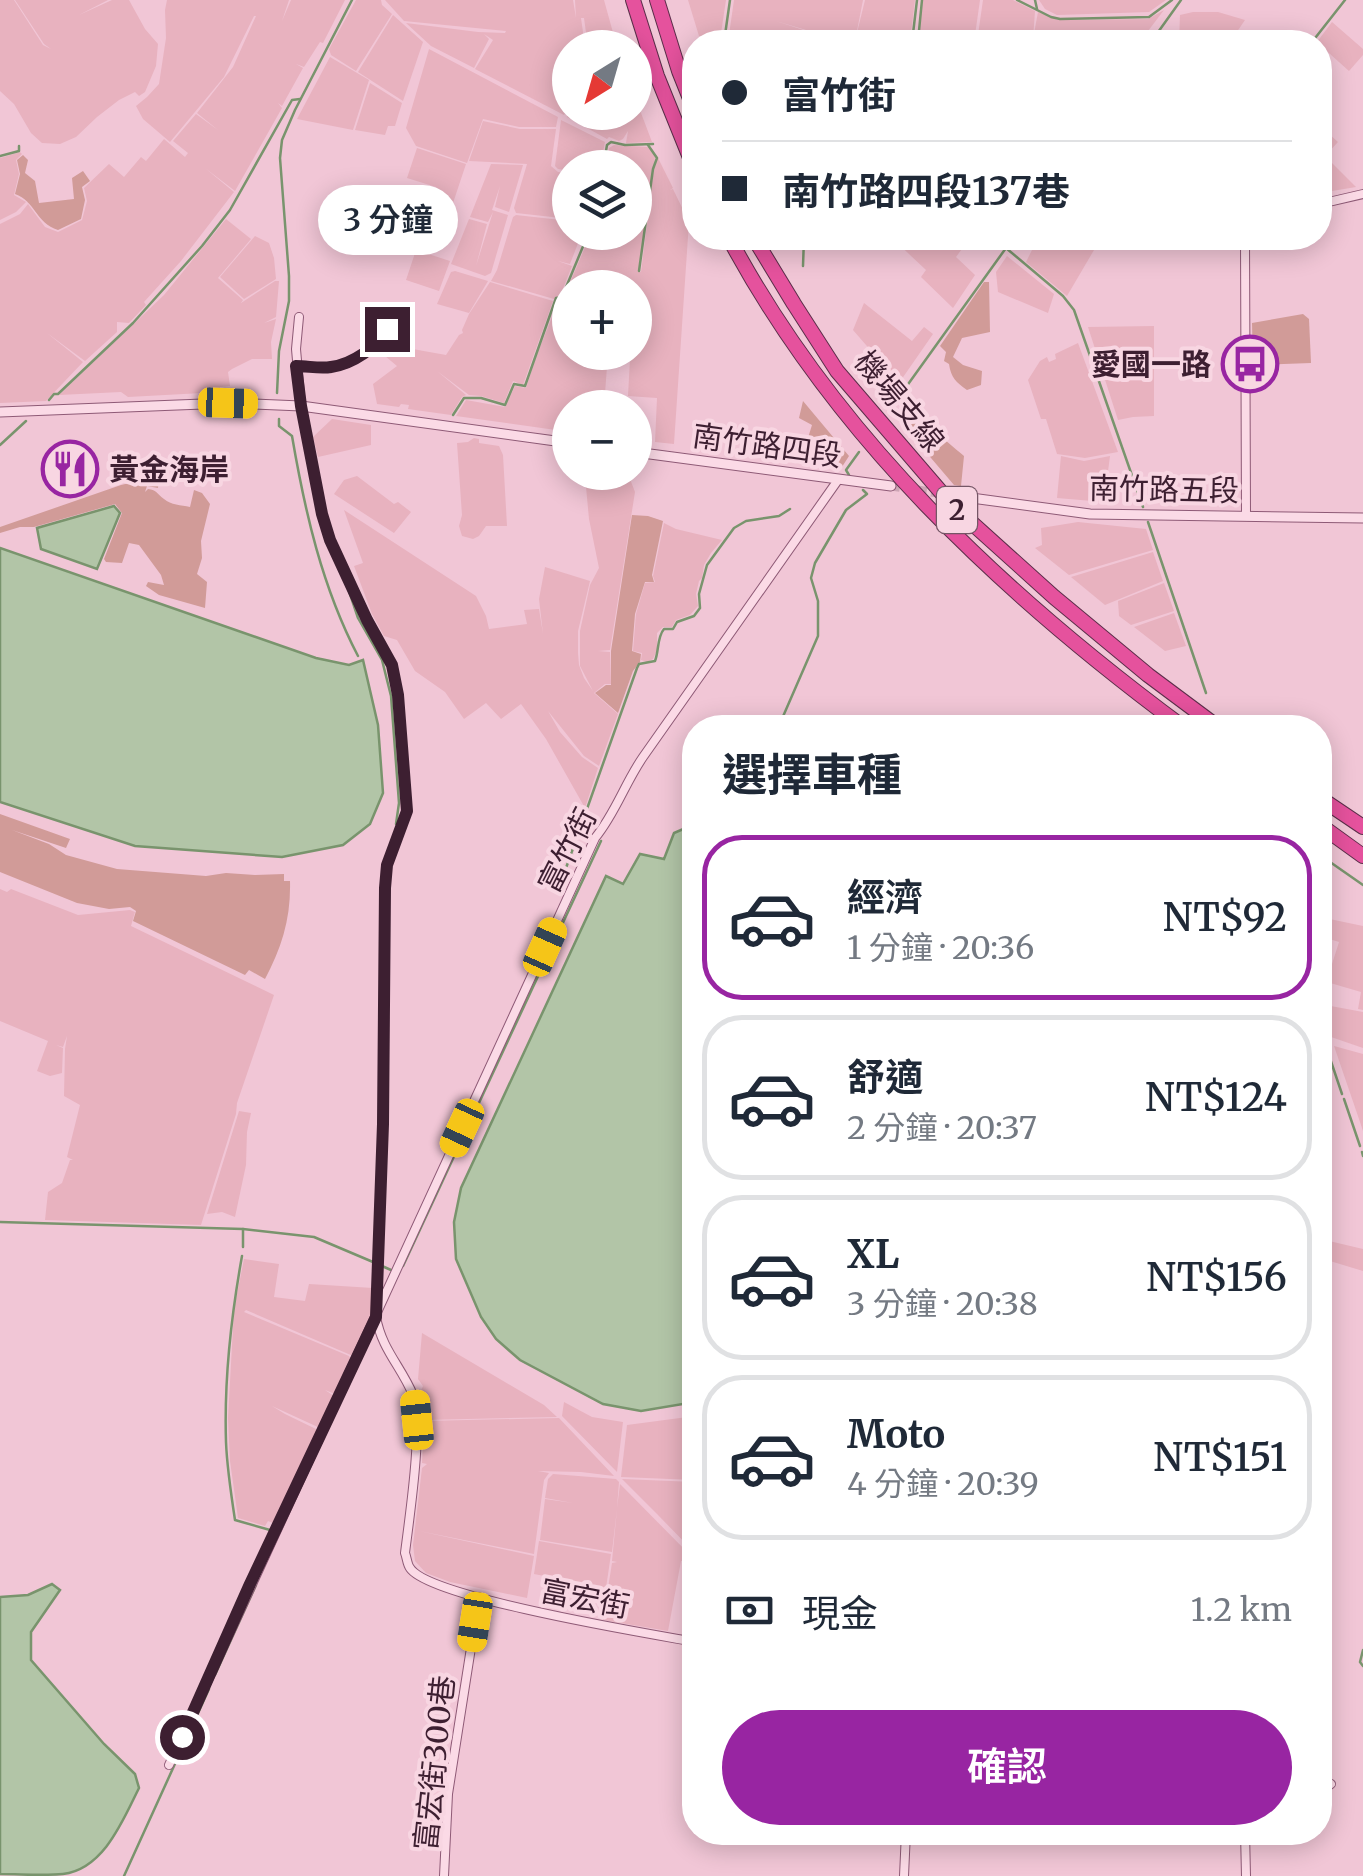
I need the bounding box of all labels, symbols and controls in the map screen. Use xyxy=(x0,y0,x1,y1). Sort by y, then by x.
north arrow xyxy=(552,30,652,130)
map controls xyxy=(552,30,652,490)
text: 富竹街 xyxy=(782,72,896,119)
button: layers xyxy=(552,150,652,250)
text: 南竹路四段137巷 xyxy=(782,168,1070,215)
callout: 3 分鐘 xyxy=(317,184,457,254)
text: 3 分鐘 xyxy=(343,200,433,240)
button: + xyxy=(552,270,652,370)
route end xyxy=(365,307,410,352)
bus stop icon: 愛國一路 xyxy=(1220,334,1280,394)
street label: 機場支線 xyxy=(847,343,953,459)
place label: 愛國一路 xyxy=(1091,345,1211,383)
car xyxy=(197,387,259,419)
button: − xyxy=(552,390,652,490)
street label: 南竹路四段 xyxy=(690,416,844,474)
restaurant icon: 黃金海岸 xyxy=(40,439,100,499)
place label: 黃金海岸 xyxy=(109,450,229,488)
street label: 南竹路五段 xyxy=(1089,469,1239,509)
road number: 2 xyxy=(937,487,977,533)
text: 選擇車種 xyxy=(722,747,902,803)
street label: 富竹街 xyxy=(530,801,604,899)
icon: car xyxy=(727,873,817,963)
text: 經濟 xyxy=(847,874,923,921)
text: NT$92 xyxy=(1163,894,1287,941)
car xyxy=(519,913,571,981)
text: 1 分鐘 · 20:36 xyxy=(847,928,1034,968)
icon: car xyxy=(727,1053,817,1143)
text: 舒適 xyxy=(847,1054,923,1101)
text: NT$124 xyxy=(1145,1074,1287,1121)
car xyxy=(436,1094,488,1162)
text: 2 分鐘 · 20:37 xyxy=(847,1108,1037,1148)
text: XL xyxy=(847,1231,899,1278)
icon: car xyxy=(727,1233,817,1323)
text: NT$156 xyxy=(1146,1254,1287,1301)
text: 3 分鐘 · 20:38 xyxy=(847,1284,1038,1324)
car xyxy=(399,1389,435,1451)
text: Moto xyxy=(847,1411,945,1458)
icon: car xyxy=(727,1413,817,1503)
text: NT$151 xyxy=(1153,1434,1287,1481)
text: 4 分鐘 · 20:39 xyxy=(847,1464,1039,1504)
street label: 富宏街 xyxy=(537,1571,633,1625)
icon: cash xyxy=(722,1583,777,1638)
car xyxy=(455,1590,495,1654)
text: 現金 xyxy=(802,1590,878,1637)
text: 1.2 km xyxy=(1191,1590,1292,1630)
street label: 富宏街300巷 xyxy=(406,1674,462,1852)
button: 確認 xyxy=(722,1710,1292,1825)
route start xyxy=(160,1715,205,1760)

